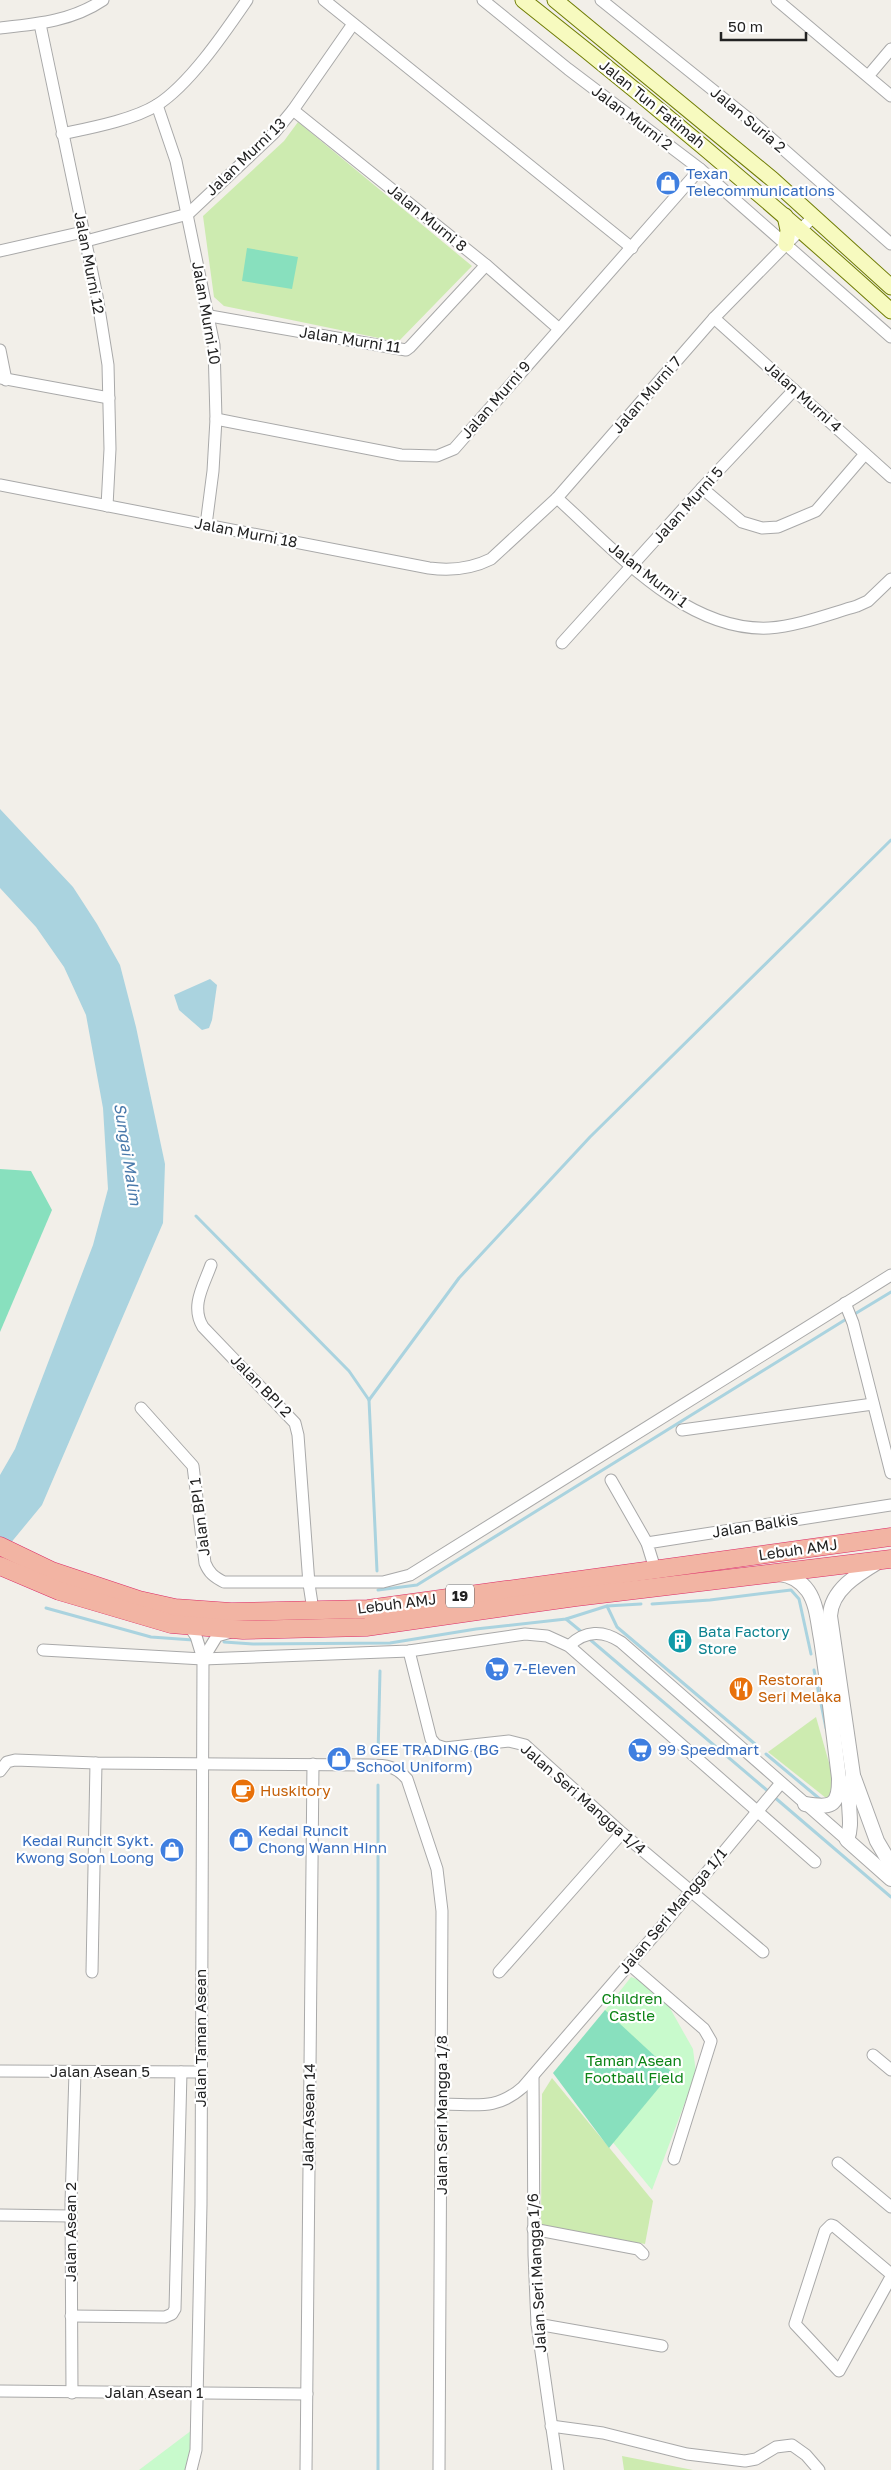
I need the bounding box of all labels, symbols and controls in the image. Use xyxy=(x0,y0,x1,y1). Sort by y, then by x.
scale bar xyxy=(721,10,806,42)
text: 50 m xyxy=(728,17,763,35)
street label: Jalan Tun Fatimah xyxy=(596,55,709,151)
street label: Jalan Murni 2 xyxy=(589,81,677,153)
street label: Jalan Suria 2 xyxy=(707,83,790,156)
street label: Jalan Murni 13 xyxy=(202,114,289,199)
place label: Texan Telecommunications xyxy=(686,164,835,199)
shop icon: Texan Telecommunications xyxy=(655,170,681,196)
street label: Jalan Murni 8 xyxy=(384,180,471,255)
street label: Jalan Murni 12 xyxy=(71,210,109,316)
street label: Jalan Murni 10 xyxy=(189,260,225,366)
street label: Jalan Murni 11 xyxy=(298,322,402,356)
street label: Jalan Murni 7 xyxy=(608,352,684,436)
street label: Jalan Murni 9 xyxy=(457,357,534,442)
street label: Jalan Murni 4 xyxy=(762,357,846,435)
street label: Jalan Murni 5 xyxy=(648,462,726,546)
street label: Jalan Murni 18 xyxy=(193,513,299,551)
street label: Jalan Murni 1 xyxy=(606,538,692,611)
water label: Sungai Malim xyxy=(110,1101,146,1207)
street label: Jalan BPI 2 xyxy=(227,1350,296,1420)
street label: Jalan BPI 1 xyxy=(185,1477,213,1557)
street label: Jalan Balkis xyxy=(711,1509,799,1541)
street label: Lebuh AMJ xyxy=(757,1535,839,1563)
road number: 19 xyxy=(446,1584,474,1608)
street label: Lebuh AMJ xyxy=(356,1589,438,1617)
place label: Bata Factory Store xyxy=(698,1622,790,1657)
building icon: Bata Factory Store xyxy=(667,1628,693,1654)
supermarket icon: 7-Eleven xyxy=(484,1656,510,1682)
place label: 7-Eleven xyxy=(514,1659,576,1677)
place label: Restoran Seri Melaka xyxy=(758,1670,842,1705)
restaurant icon: Restoran Seri Melaka xyxy=(728,1676,754,1702)
supermarket icon: 99 Speedmart xyxy=(627,1737,653,1763)
street label: Jalan Seri Mangga 1/4 xyxy=(517,1739,650,1857)
place label: B GEE TRADING (BG School Uniform) xyxy=(356,1740,499,1775)
place label: 99 Speedmart xyxy=(658,1740,759,1758)
shop icon: B GEE TRADING (BG School Uniform) xyxy=(326,1746,352,1772)
cafe icon: Huskitory xyxy=(230,1778,256,1804)
place label: Huskitory xyxy=(260,1781,331,1799)
place label: Kedai Runcit Chong Wann Hinn xyxy=(258,1821,387,1856)
shop icon: Kedai Runcit Chong Wann Hinn xyxy=(228,1827,254,1853)
place label: Kedai Runcit Sykt. Kwong Soon Loong xyxy=(15,1831,154,1866)
shop icon: Kedai Runcit Sykt. Kwong Soon Loong xyxy=(159,1837,185,1863)
street label: Jalan Seri Mangga 1/1 xyxy=(615,1844,730,1977)
street label: Jalan Taman Asean xyxy=(191,1969,209,2107)
park label: Children Castle xyxy=(602,1989,662,2024)
street label: Jalan Seri Mangga 1/8 xyxy=(432,2035,450,2195)
park label: Taman Asean Football Field xyxy=(584,2051,684,2086)
street label: Jalan Asean 5 xyxy=(50,2062,150,2080)
street label: Jalan Asean 14 xyxy=(298,2063,318,2171)
street label: Jalan Asean 2 xyxy=(61,2182,79,2282)
street label: Jalan Seri Mangga 1/6 xyxy=(523,2193,549,2353)
street label: Jalan Asean 1 xyxy=(105,2383,203,2401)

